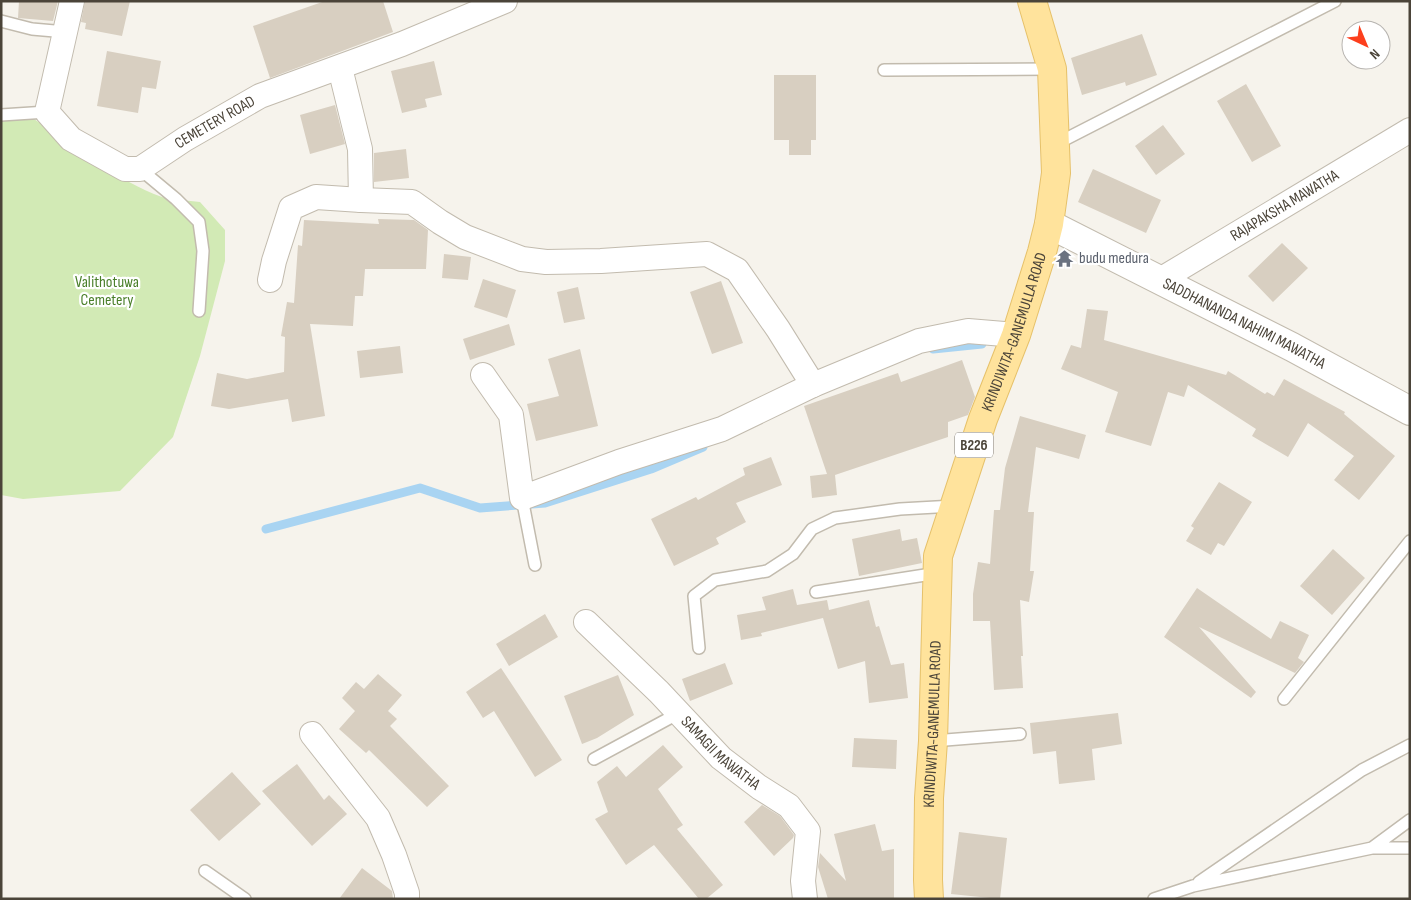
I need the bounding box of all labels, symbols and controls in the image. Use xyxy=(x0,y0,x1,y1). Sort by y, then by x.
north arrow xyxy=(1341,20,1391,70)
text: N xyxy=(1366,45,1383,63)
street label: CEMETERY ROAD xyxy=(171,91,258,153)
street label: RAJAPAKSHA MAWATHA xyxy=(1227,166,1342,245)
temple icon: budu medura xyxy=(1055,248,1075,268)
place label: budu medura xyxy=(1079,249,1149,268)
street label: KRINDIWITA-GANEMULLA ROAD xyxy=(977,250,1051,414)
park label: Valithotuwa Cemetery xyxy=(75,273,139,310)
street label: SADDHANANDA NAHIMI MAWATHA xyxy=(1160,274,1329,373)
road number: B226 xyxy=(955,432,993,458)
street label: KRINDIWITA-GANEMULLA ROAD xyxy=(919,640,945,808)
street label: SAMAGII MAWATHA xyxy=(677,712,764,794)

